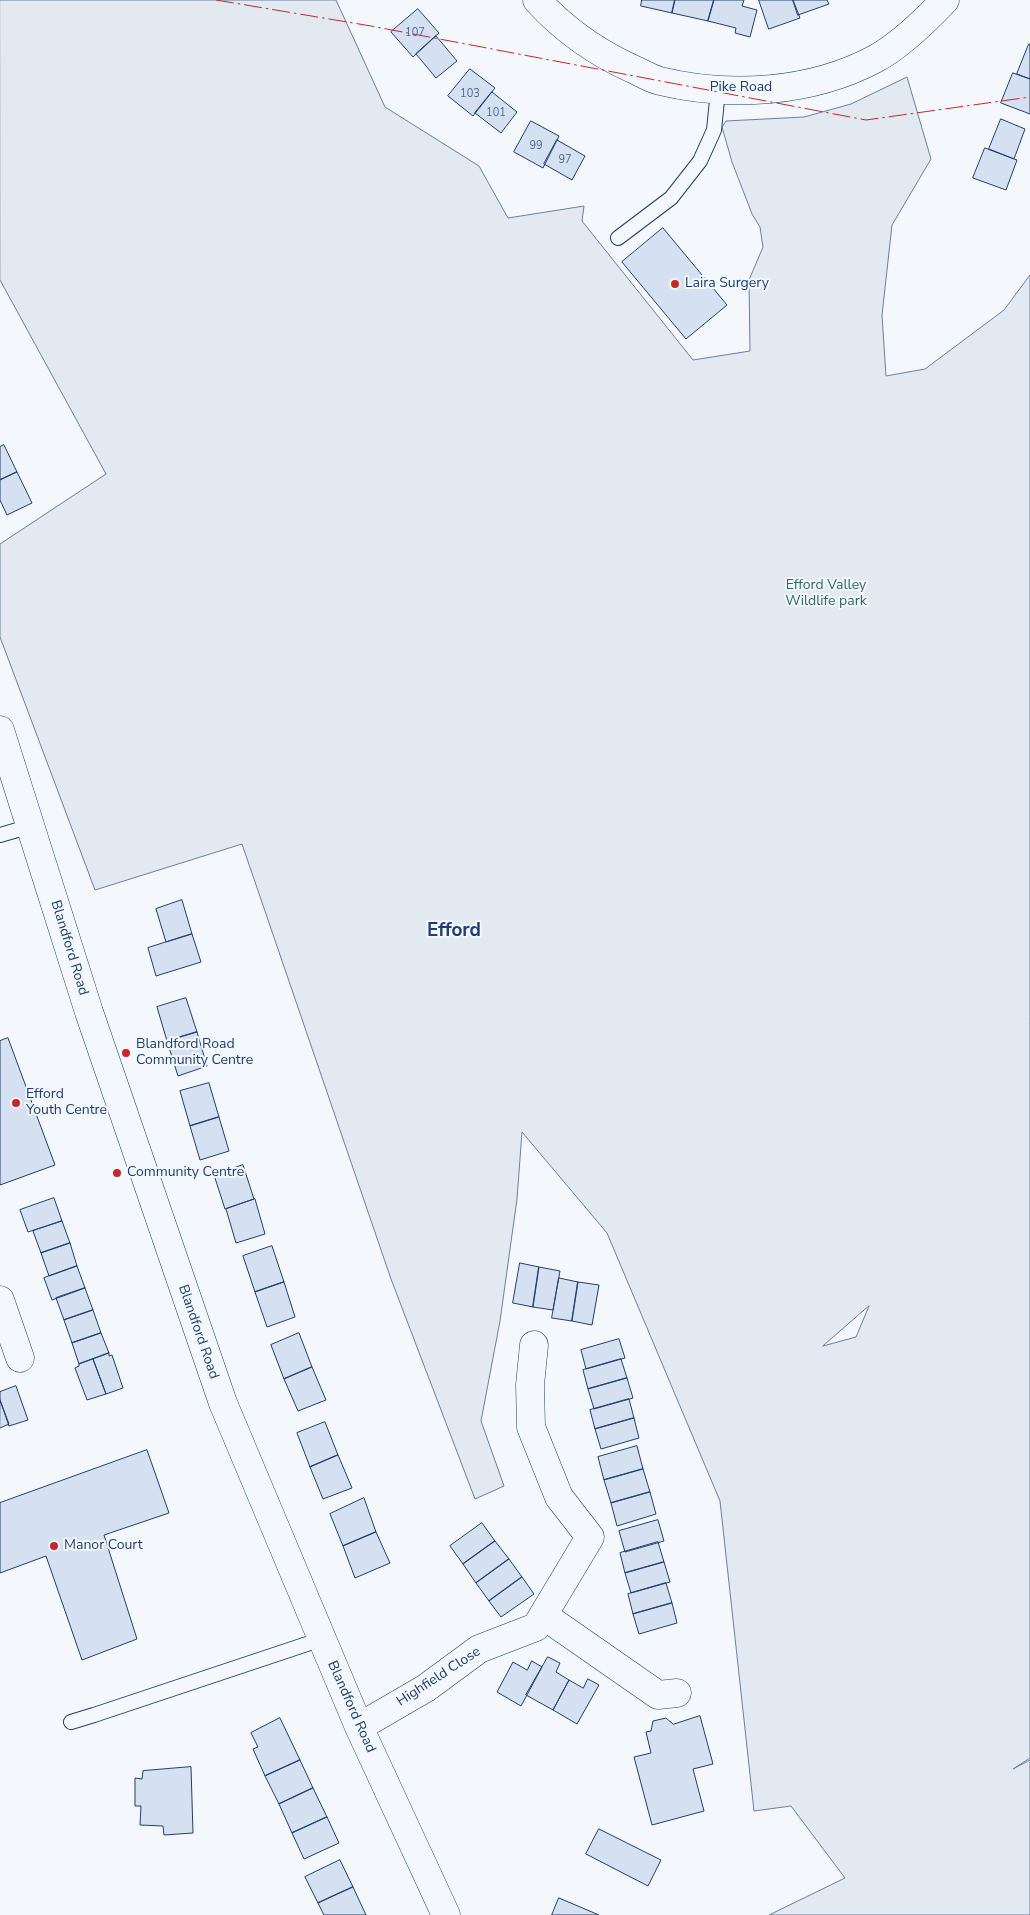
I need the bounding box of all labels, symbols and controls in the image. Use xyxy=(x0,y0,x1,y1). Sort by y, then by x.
house number: 107 xyxy=(405,26,425,40)
street label: Pike Road xyxy=(710,80,772,96)
house number: 103 xyxy=(460,87,480,101)
house number: 101 xyxy=(486,106,506,120)
house number: 99 xyxy=(529,139,543,153)
house number: 97 xyxy=(558,153,572,167)
place label: Laira Surgery xyxy=(685,276,769,292)
marker: Laira Surgery xyxy=(669,278,681,290)
park label: Efford Valley Wildlife park xyxy=(785,578,867,610)
street label: Blandford Road xyxy=(47,898,91,998)
district label: Efford xyxy=(427,920,481,942)
place label: Blandford Road Community Centre xyxy=(136,1037,253,1070)
marker: Blandford Road Community Centre xyxy=(120,1047,132,1059)
place label: Efford Youth Centre xyxy=(26,1087,107,1120)
marker: Efford Youth Centre xyxy=(10,1097,22,1109)
place label: Community Centre xyxy=(127,1165,244,1181)
marker: Community Centre xyxy=(111,1167,123,1179)
street label: Blandford Road xyxy=(174,1283,222,1381)
place label: Manor Court xyxy=(64,1538,143,1554)
marker: Manor Court xyxy=(48,1540,60,1552)
street label: Highfield Close xyxy=(394,1644,484,1710)
street label: Blandford Road xyxy=(323,1659,379,1755)

